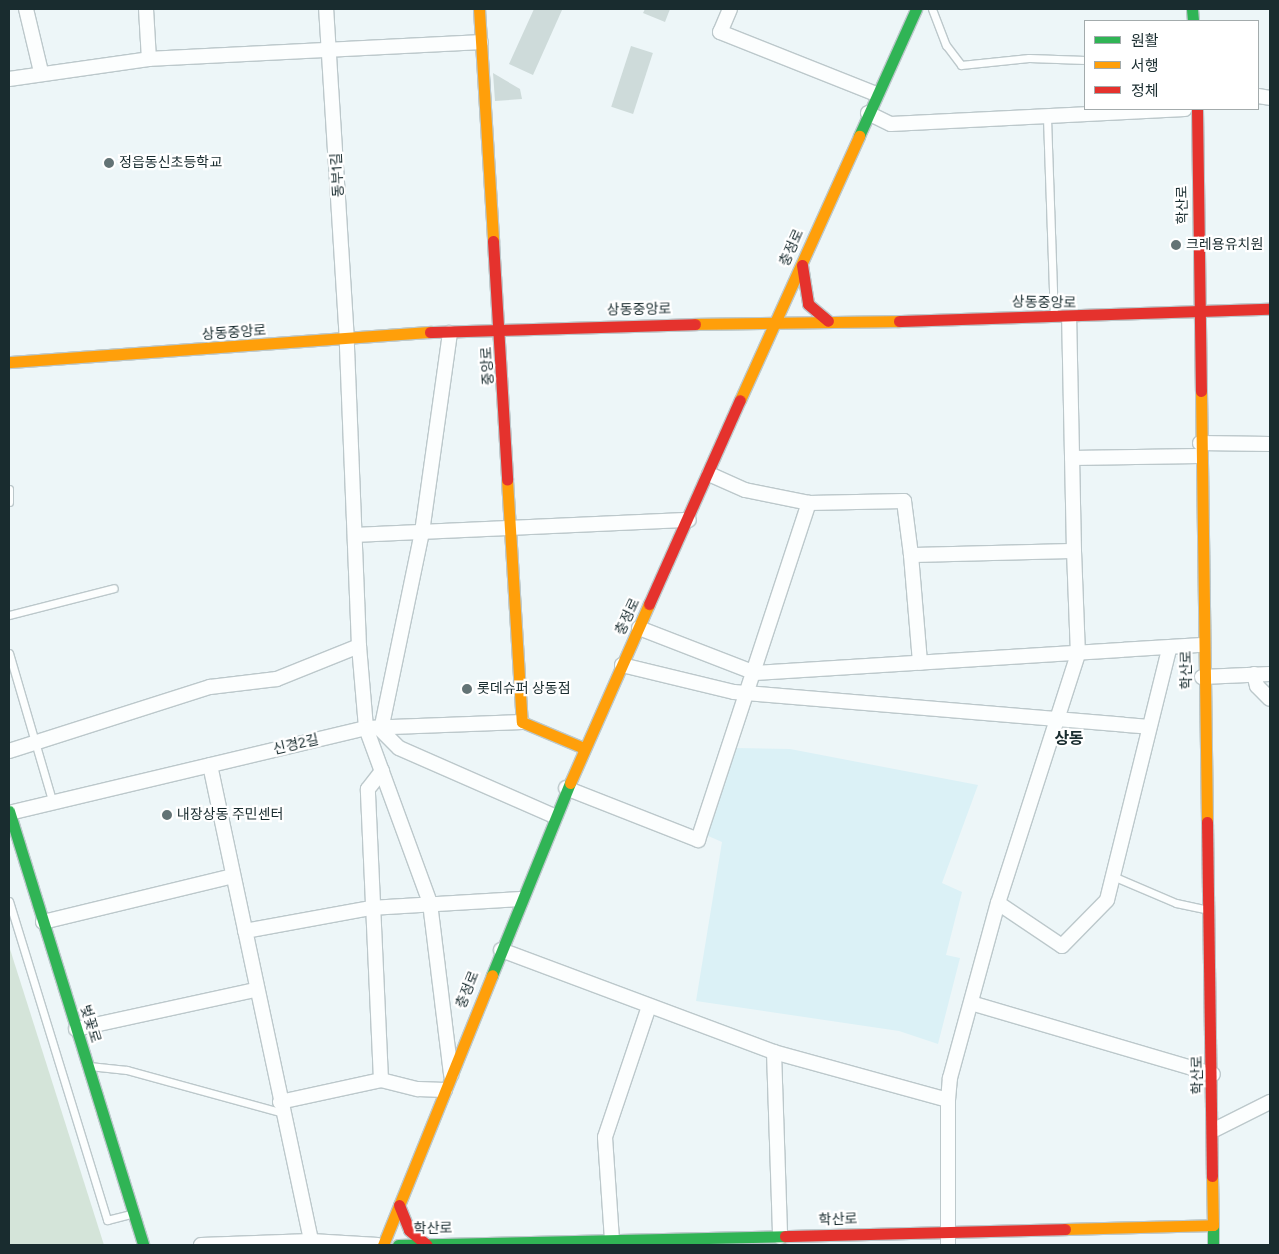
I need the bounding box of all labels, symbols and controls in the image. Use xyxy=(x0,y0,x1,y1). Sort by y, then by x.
legend xyxy=(1084,20,1259,110)
text: 원활 xyxy=(1131,32,1159,50)
text: 서행 xyxy=(1131,57,1159,75)
text: 정체 xyxy=(1131,82,1159,100)
street label: 동부1길 xyxy=(328,152,348,198)
place label: 정읍동신초등학교 xyxy=(119,155,222,171)
marker: 정읍동신초등학교 xyxy=(103,157,115,169)
street label: 학산로 xyxy=(1174,186,1192,224)
street label: 충정로 xyxy=(776,227,808,269)
place label: 크레용유치원 xyxy=(1186,237,1263,253)
marker: 크레용유치원 xyxy=(1170,239,1182,251)
street label: 상동중앙로 xyxy=(1012,294,1076,312)
street label: 상동중앙로 xyxy=(607,301,671,319)
street label: 상동중앙로 xyxy=(201,322,267,344)
street label: 중앙로 xyxy=(479,346,497,386)
street label: 충정로 xyxy=(612,596,644,638)
street label: 학산로 xyxy=(1178,651,1196,689)
place label: 롯데슈퍼 상동점 xyxy=(477,681,571,697)
marker: 롯데슈퍼 상동점 xyxy=(461,683,473,695)
district label: 상동 xyxy=(1054,729,1084,749)
street label: 신경2길 xyxy=(271,732,321,758)
place label: 내장상동 주민센터 xyxy=(177,807,283,823)
marker: 내장상동 주민센터 xyxy=(161,809,173,821)
street label: 충정로 xyxy=(453,969,483,1011)
street label: 벚꽃로 xyxy=(76,1003,104,1045)
street label: 학산로 xyxy=(1189,1056,1207,1094)
street label: 학산로 xyxy=(818,1211,858,1229)
street label: 학산로 xyxy=(414,1220,452,1238)

